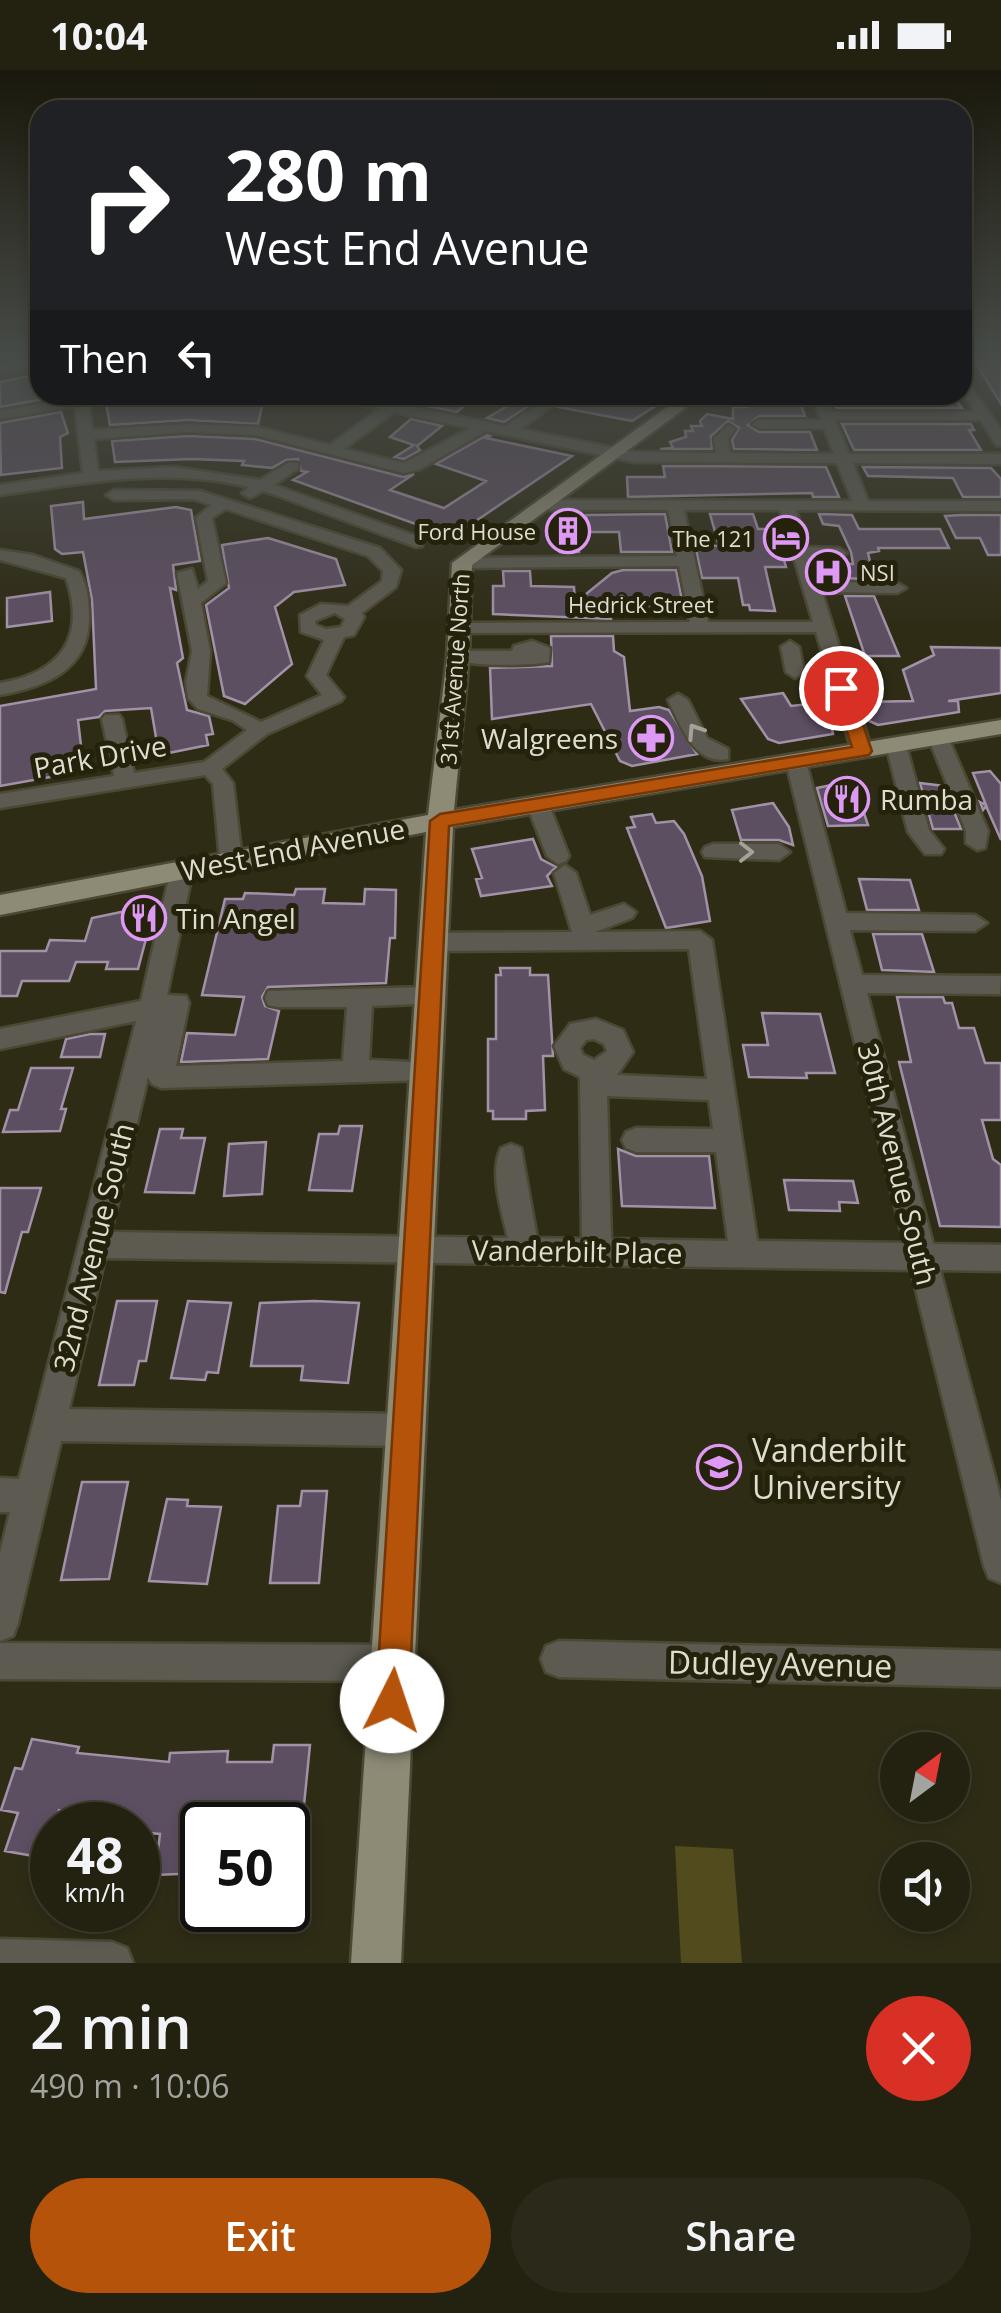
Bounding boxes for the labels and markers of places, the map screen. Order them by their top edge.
building icon: Ford House [545,508,591,554]
hotel icon: The 121 [763,515,809,561]
place label: Ford House [417,516,536,546]
place label: The 121 [673,523,754,553]
hospital icon: NSI [805,549,851,595]
place label: NSI [860,557,895,587]
pin [799,646,884,731]
pharmacy icon: Walgreens [628,715,674,761]
place label: Walgreens [481,719,618,757]
restaurant icon: Rumba [824,776,870,822]
place label: Rumba [880,780,973,818]
restaurant icon: Tin Angel [121,895,167,941]
place label: Tin Angel [176,899,296,937]
place label: Vanderbilt University [752,1428,906,1508]
school or university icon: Vanderbilt University [696,1444,742,1490]

